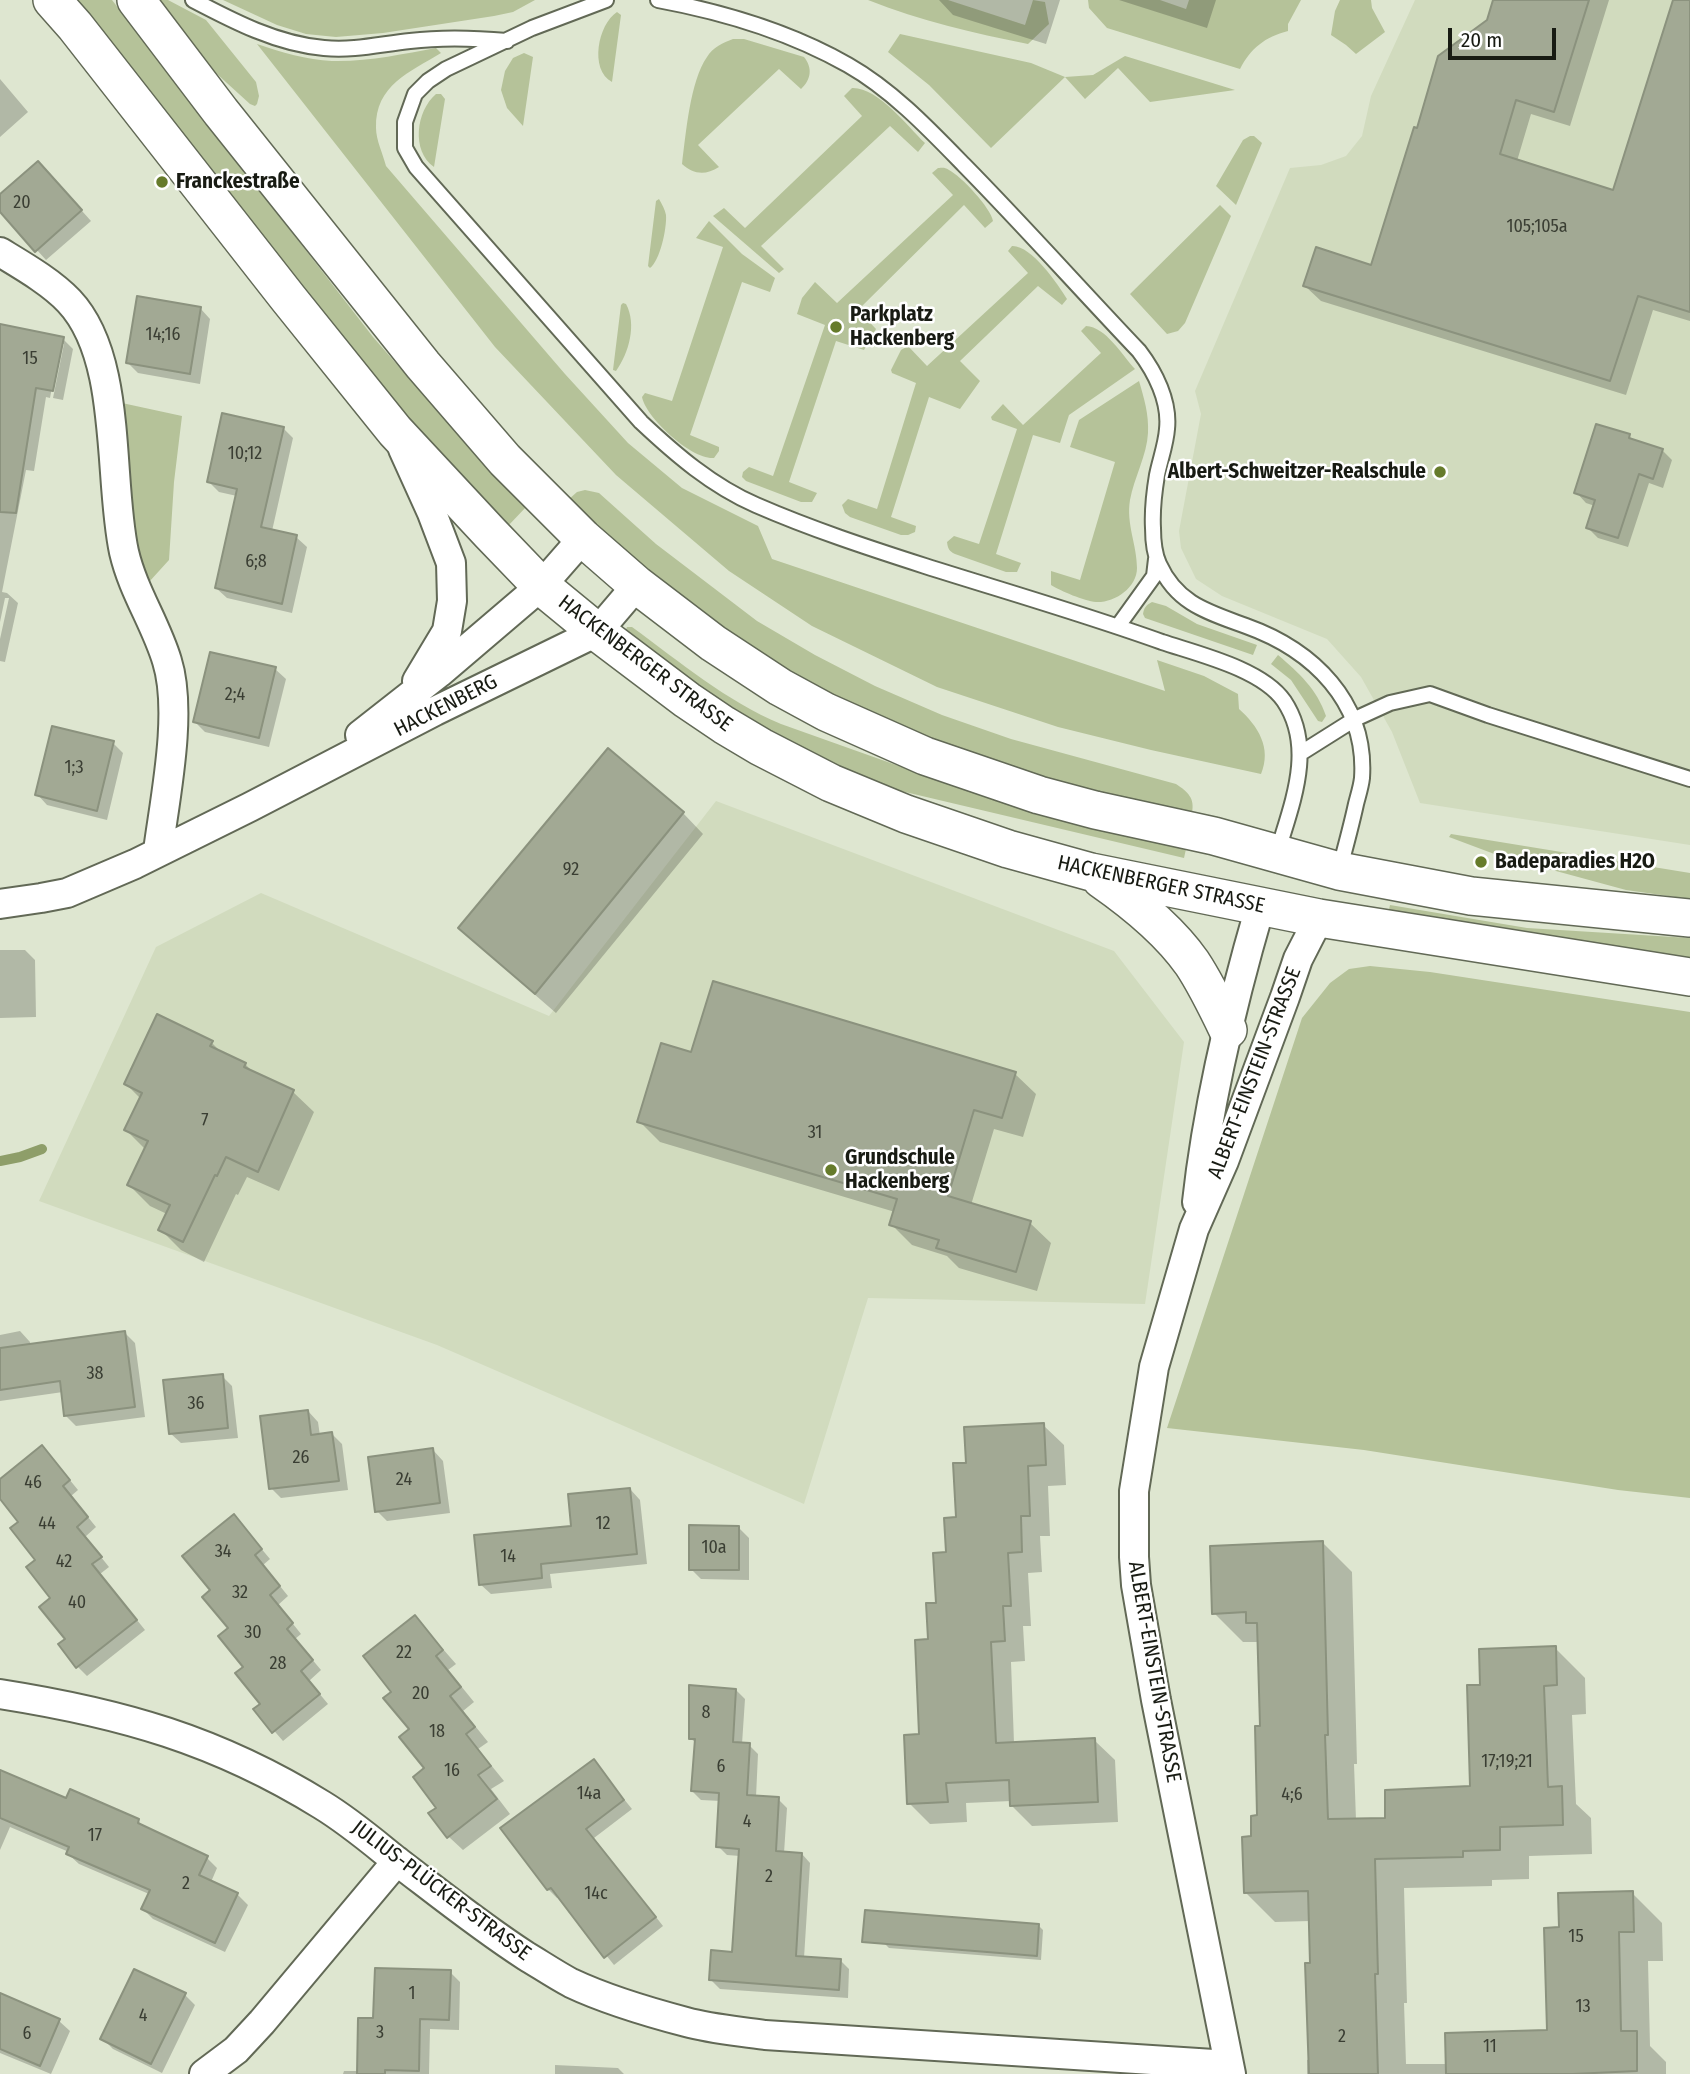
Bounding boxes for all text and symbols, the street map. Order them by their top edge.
scale bar [1452,14,1560,58]
text: 20 m [1461,27,1502,53]
place label: Franckestraße [176,169,300,195]
marker: Franckestraße [154,174,170,190]
house number: 20 [13,192,31,214]
house number: 105;105a [1506,216,1568,238]
place label: Parkplatz Hackenberg [850,302,954,352]
marker: Parkplatz Hackenberg [828,319,844,335]
house number: 14;16 [146,324,180,346]
house number: 15 [22,348,38,370]
house number: 10;12 [228,443,262,465]
place label: Albert-Schweitzer-Realschule [1168,459,1426,485]
marker: Albert-Schweitzer-Realschule [1432,464,1448,480]
house number: 6;8 [245,551,267,573]
street label: HACKENBERGER STRASSE [553,590,737,738]
street label: HACKENBERG [390,669,502,743]
house number: 2;4 [225,684,245,706]
house number: 1;3 [64,757,84,779]
place label: Badeparadies H2O [1495,849,1655,875]
street label: HACKENBERGER STRASSE [1055,851,1267,919]
marker: Badeparadies H2O [1473,854,1489,870]
house number: 92 [563,859,579,881]
street label: ALBERT-EINSTEIN-STRASSE [1203,964,1307,1182]
house number: 7 [201,1110,209,1132]
house number: 31 [808,1122,822,1144]
place label: Grundschule Hackenberg [845,1145,955,1195]
marker: Grundschule Hackenberg [823,1162,839,1178]
house number: 38 [86,1363,104,1385]
house number: 36 [187,1393,205,1415]
house number: 26 [293,1447,309,1469]
house number: 24 [396,1469,412,1491]
house number: 46 [24,1472,42,1494]
house number: 44 [38,1513,56,1535]
house number: 12 [596,1513,610,1535]
house number: 10a [701,1537,727,1559]
house number: 34 [215,1541,231,1563]
house number: 14 [500,1546,516,1568]
house number: 42 [56,1551,72,1573]
street label: ALBERT-EINSTEIN-STRASSE [1122,1559,1186,1785]
house number: 32 [232,1582,248,1604]
house number: 40 [68,1592,86,1614]
house number: 30 [244,1622,262,1644]
house number: 22 [396,1642,412,1664]
house number: 28 [270,1653,286,1675]
house number: 20 [412,1683,430,1705]
house number: 8 [702,1702,710,1724]
house number: 18 [429,1721,445,1743]
house number: 17;19;21 [1481,1751,1533,1773]
house number: 6 [717,1756,725,1778]
house number: 16 [444,1760,460,1782]
house number: 14a [577,1783,601,1805]
house number: 4;6 [1281,1784,1303,1806]
house number: 4 [743,1811,751,1833]
street label: JULIUS-PLÜCKER-STRASSE [347,1815,535,1967]
house number: 17 [88,1825,102,1847]
house number: 2 [765,1866,773,1888]
house number: 2 [182,1873,190,1895]
house number: 14c [584,1883,608,1905]
house number: 15 [1568,1926,1584,1948]
house number: 1 [408,1983,416,2005]
house number: 13 [1575,1996,1591,2018]
house number: 4 [139,2005,147,2027]
house number: 3 [376,2022,384,2044]
house number: 6 [23,2023,31,2045]
house number: 2 [1338,2026,1346,2048]
house number: 11 [1483,2036,1497,2058]

